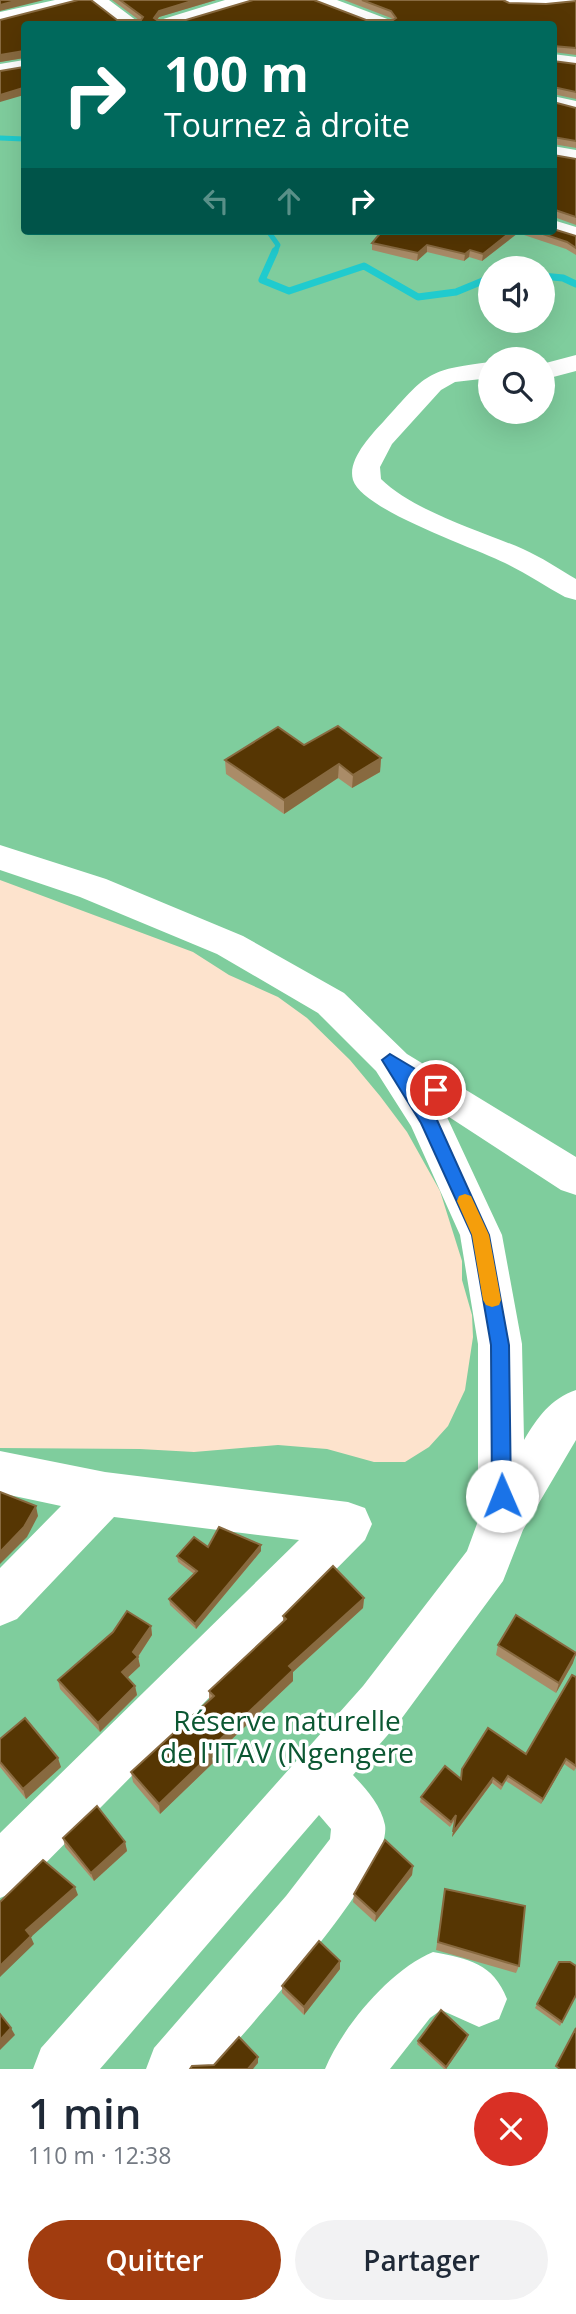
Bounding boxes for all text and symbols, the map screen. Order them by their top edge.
text: 100 m [164,40,309,106]
icon: right [49,49,140,140]
text: Tournez à droite [164,103,410,146]
icon: left [197,182,235,220]
icon: ahead [270,182,308,220]
icon: right [343,182,381,220]
map controls [478,256,555,424]
button: sound [478,256,555,333]
button: search [478,347,555,424]
pin [406,1060,466,1120]
icon: arrive [417,1071,455,1109]
position arrow [465,1459,539,1533]
park label: Réserve naturelle de l'ITAV (Ngengere [160,1701,414,1771]
text: 1 min [28,2084,141,2141]
button: close [474,2092,548,2166]
text: 110 m · 12:38 [28,2139,171,2171]
button: Quitter [28,2220,281,2300]
button: Partager [295,2220,548,2300]

